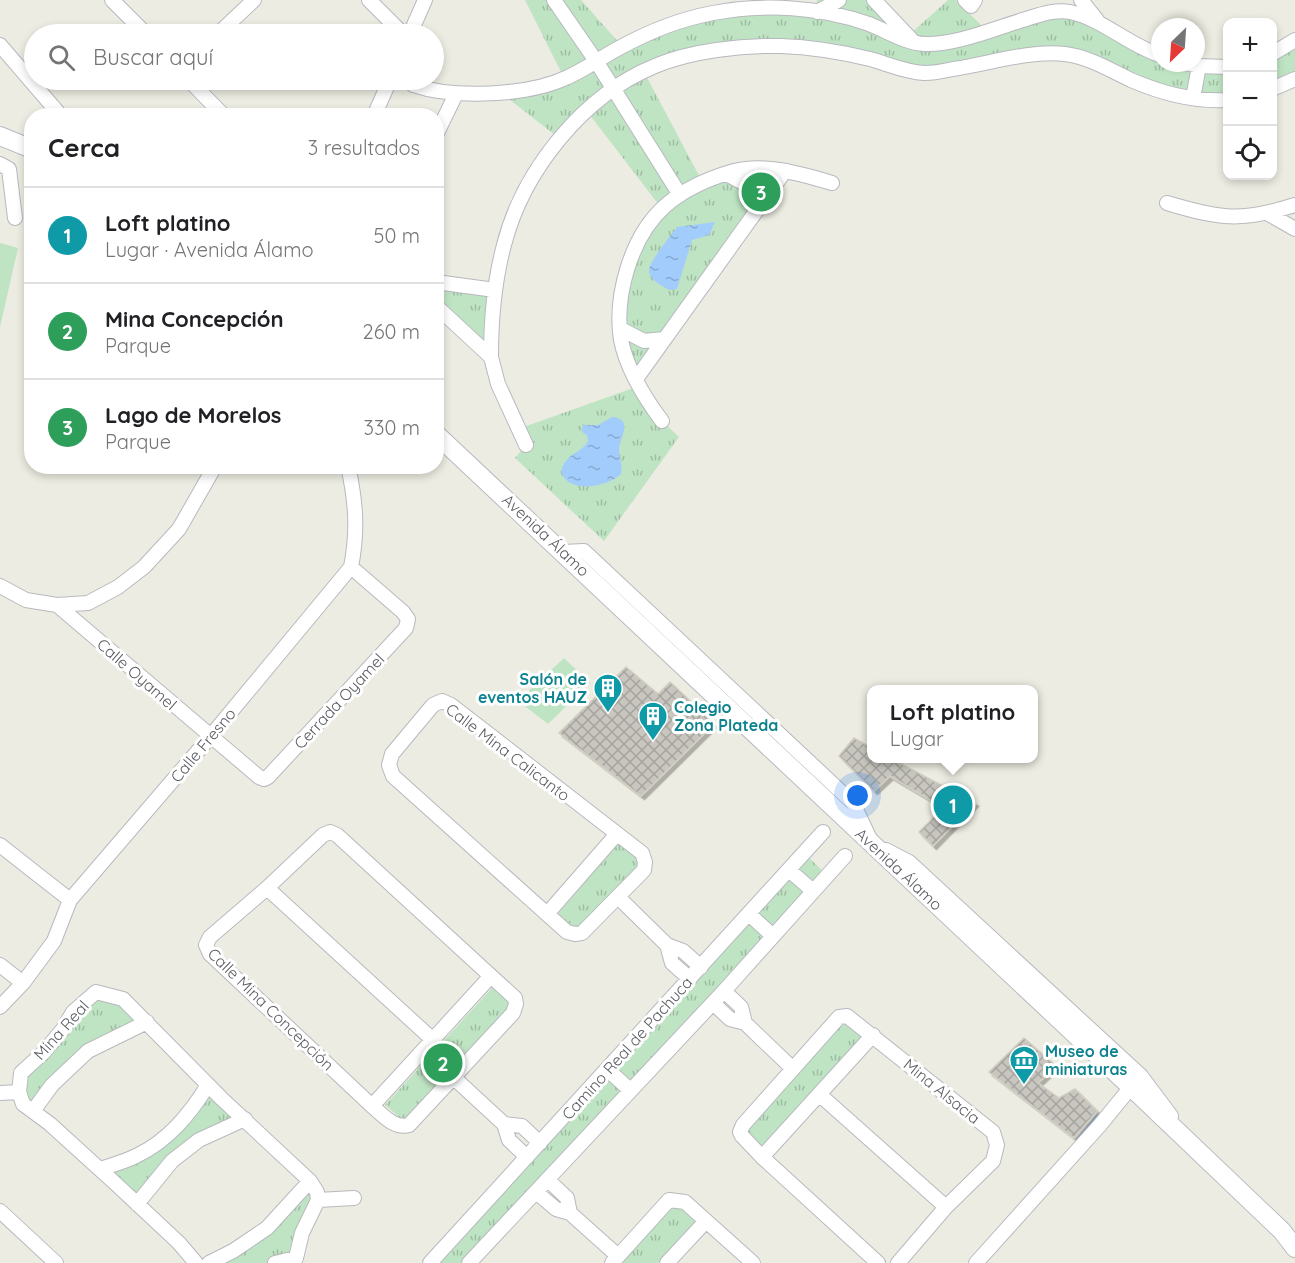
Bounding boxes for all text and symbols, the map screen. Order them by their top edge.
north arrow [1151,18,1205,72]
map controls [1223,18,1277,180]
button: + [1223,18,1277,72]
search box [24,24,444,90]
icon: search [45,41,78,74]
text: Buscar aquí [93,43,213,71]
button: − [1223,72,1277,126]
button: locate [1223,126,1277,180]
text: Cerca [48,131,120,164]
text: 3 resultados [308,135,420,160]
pin: 3 [742,170,780,214]
text: Loft platino [105,209,231,237]
text: 1 [64,223,71,248]
text: 50 m [374,223,420,248]
text: Lugar · Avenida Álamo [105,237,314,262]
text: Mina Concepción [105,305,284,333]
text: 2 [62,319,73,344]
text: 260 m [363,319,420,344]
text: Parque [105,333,171,358]
text: Lago de Morelos [105,401,281,429]
text: 3 [62,415,73,440]
text: 330 m [363,415,420,440]
text: Parque [105,429,171,454]
street label: Avenida Álamo [498,490,594,580]
street label: Calle Oyamel [93,634,181,714]
street label: Cerrada Oyamel [290,649,388,753]
place label: Salón de eventos HAUZ [478,669,587,707]
building icon: Salón de eventos HAUZ [592,672,624,714]
popup [867,685,1038,763]
place label: Colegio Zona Plateda [674,697,778,735]
text: Loft platino [890,698,1015,726]
street label: Calle Mina Calicanto [442,699,574,805]
building icon: Colegio Zona Plateda [637,700,669,742]
street label: Calle Fresno [166,704,240,786]
text: Lugar [890,726,944,751]
your location [843,781,872,810]
pin: 1 [934,782,972,828]
street label: Avenida Álamo [851,824,947,914]
street label: Calle Mina Concepción [204,944,338,1074]
street label: Camino Real de Pachuca [557,972,697,1124]
street label: Mina Real [29,996,93,1064]
pin: 2 [424,1040,462,1086]
place label: Museo de miniaturas [1045,1041,1128,1079]
museum icon: Museo de miniaturas [1008,1044,1040,1086]
street label: Mina Alsacia [900,1054,984,1128]

